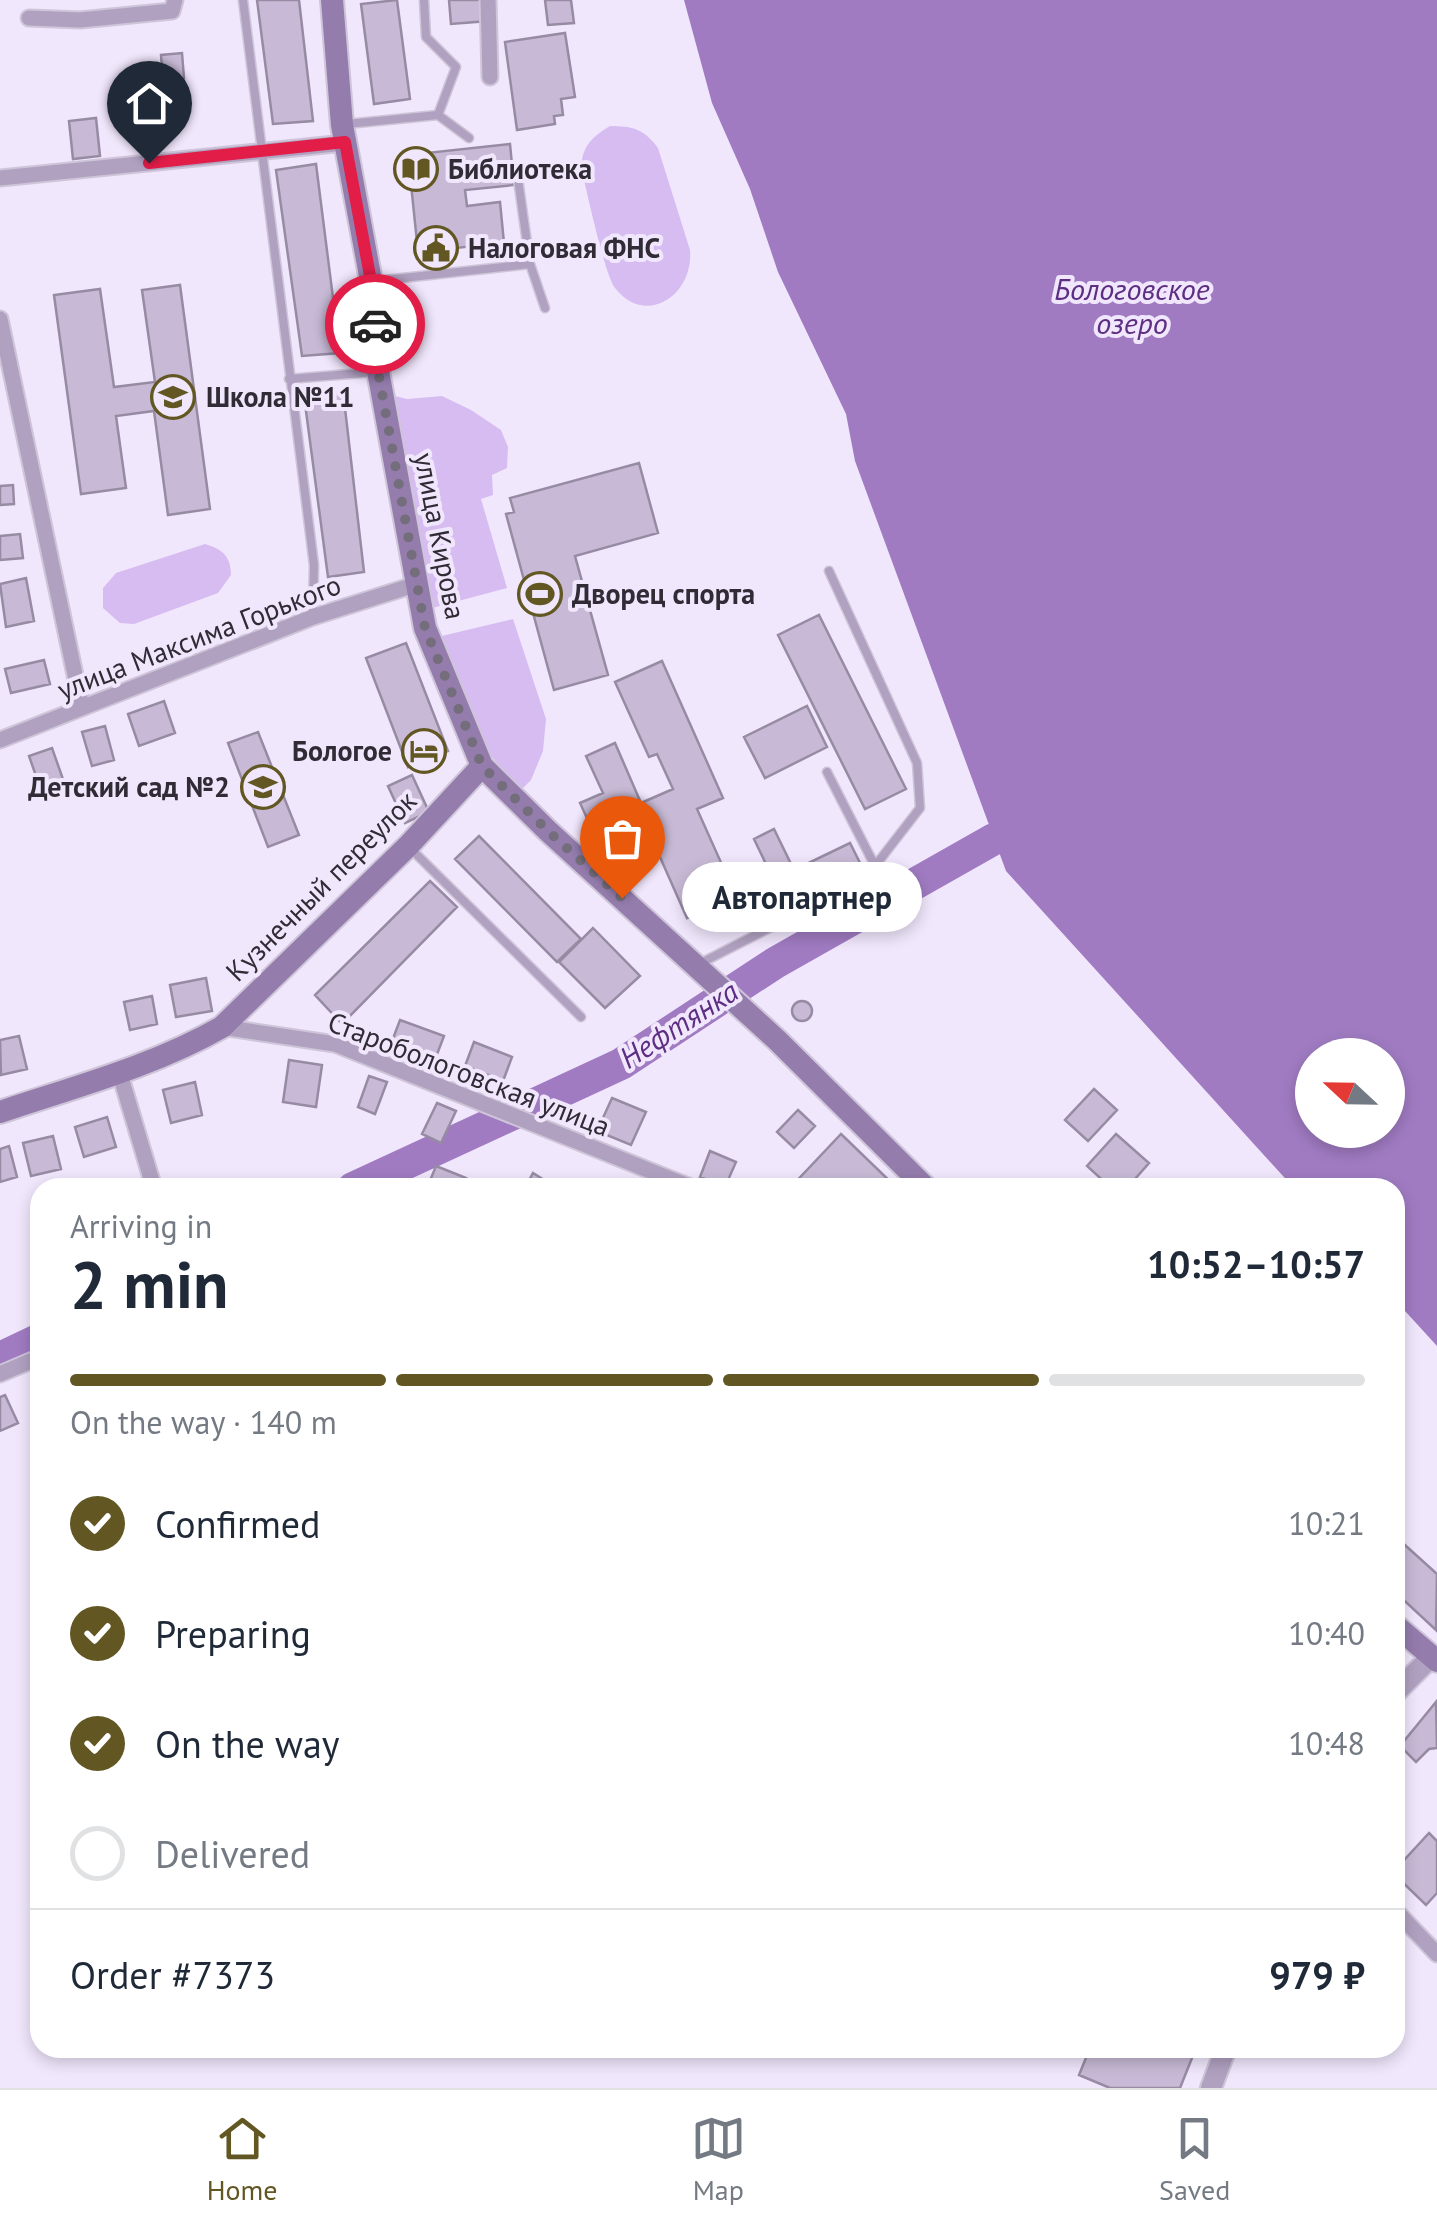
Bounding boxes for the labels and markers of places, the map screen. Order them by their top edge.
pin [107,61,192,164]
library icon: Библиотека [393,146,439,192]
place label: Библиотека [448,150,592,187]
public building icon: Налоговая ФНС [413,225,459,271]
place label: Налоговая ФНС [468,229,660,266]
school or university icon: Школа №11 [150,374,196,420]
place label: Школа №11 [206,378,354,415]
sports icon: Дворец спорта [517,571,563,617]
place label: Дворец спорта [572,575,755,612]
hotel icon: Бологое [401,728,447,774]
place label: Бологое [292,732,392,769]
school or university icon: Детский сад №2 [240,764,286,810]
place label: Детский сад №2 [28,768,230,805]
pin [580,796,665,899]
callout: Автопартнер [682,863,922,933]

